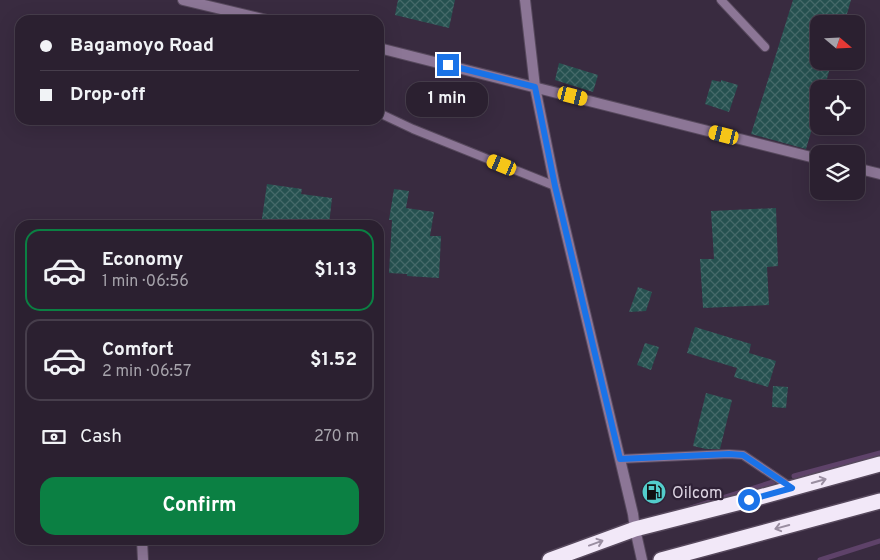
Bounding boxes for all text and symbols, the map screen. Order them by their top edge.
north arrow [810,15,865,70]
map controls [810,15,865,200]
text: Bagamoyo Road [70,34,214,58]
route end [437,54,459,76]
button: locate [810,80,865,135]
callout: 1 min [407,82,489,118]
text: Drop-off [70,83,145,107]
car [556,85,589,107]
text: 1 min [428,89,466,109]
car [707,124,740,146]
button: layers [810,145,865,200]
car [485,152,518,178]
icon: car [42,248,87,293]
text: Economy [102,248,183,272]
text: $1.13 [314,258,357,282]
text: 1 min · 06:56 [102,272,189,292]
icon: car [42,338,87,383]
text: Comfort [102,338,174,362]
text: $1.52 [310,348,357,372]
text: 2 min · 06:57 [102,362,191,382]
icon: cash [40,423,68,451]
text: Cash [80,425,122,449]
text: 270 m [314,427,359,447]
one-way arrow [811,475,827,485]
button: Confirm [40,477,359,535]
fuel station icon: Oilcom [641,479,667,505]
place label: Oilcom [672,484,722,504]
route start [738,489,760,511]
one-way arrow [775,523,791,532]
one-way arrow [587,538,603,547]

